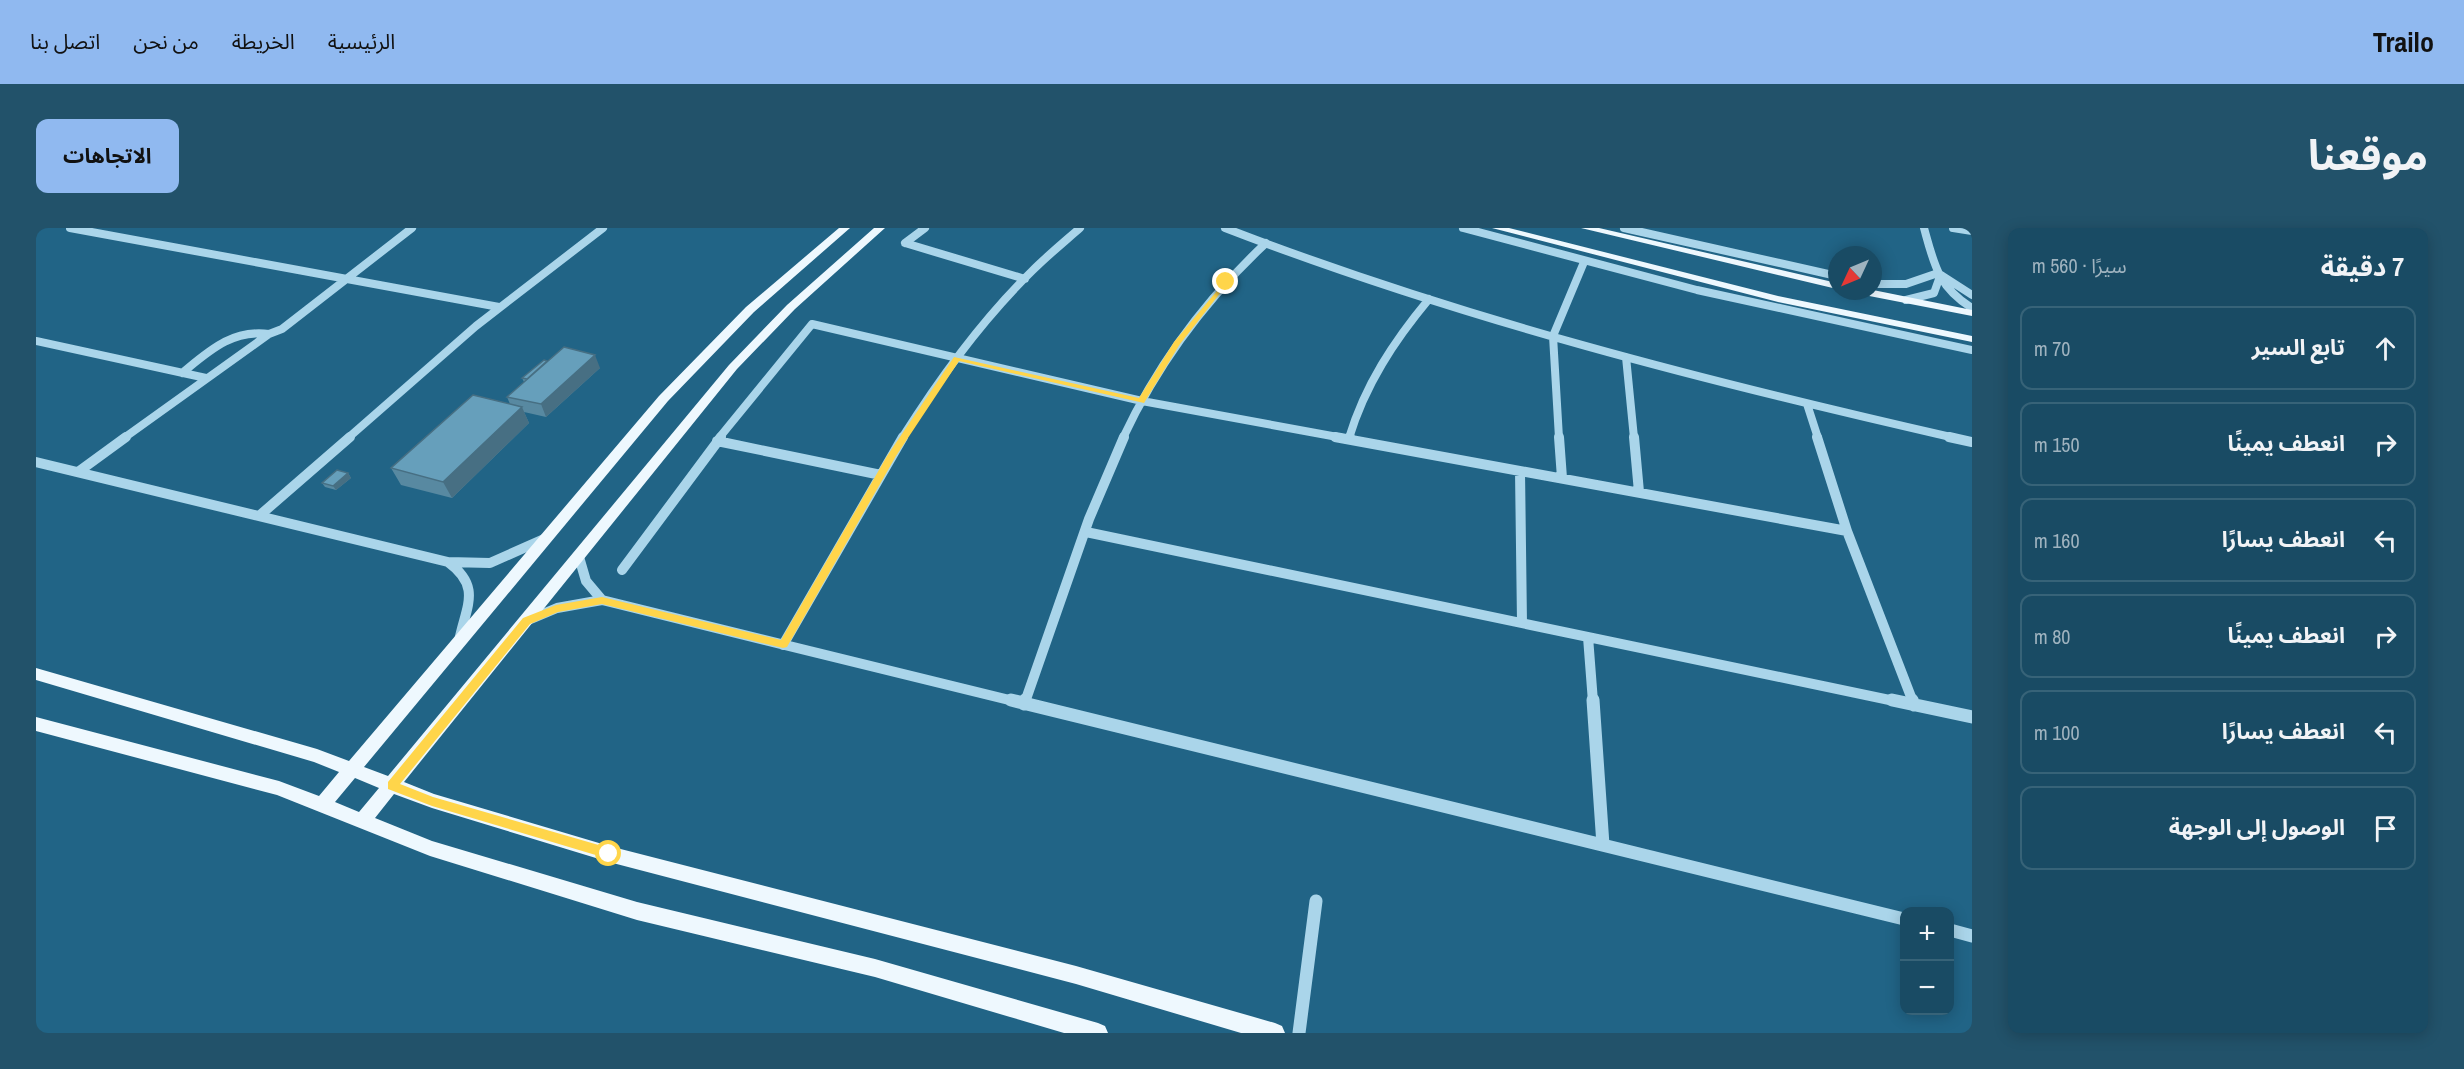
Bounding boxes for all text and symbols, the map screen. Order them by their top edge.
text: Trailo [2373,23,2434,61]
text: اتصل بنا [30,27,100,56]
text: من نحن [133,27,199,56]
text: الخريطة [232,27,295,56]
text: الرئيسية [328,27,395,56]
button: الاتجاهات [36,119,179,193]
text: موقعنا [2308,127,2428,183]
north arrow [1828,246,1882,300]
text: 7 دقيقة [2321,249,2404,284]
text: سيرًا · 560 m [2032,252,2127,279]
route end [1212,268,1238,294]
text: تابع السير [2252,332,2345,362]
icon: ahead [2369,332,2402,365]
text: 70 m [2034,335,2070,362]
text: انعطف يمينًا [2227,428,2345,458]
icon: right [2369,428,2402,461]
text: 150 m [2034,431,2080,458]
text: انعطف يسارًا [2222,524,2345,554]
icon: left [2369,524,2402,557]
text: 160 m [2034,527,2080,554]
text: انعطف يمينًا [2227,620,2345,650]
icon: right [2369,620,2402,653]
text: 80 m [2034,623,2070,650]
text: انعطف يسارًا [2222,716,2345,746]
icon: left [2369,716,2402,749]
text: 100 m [2034,719,2080,746]
text: الوصول إلى الوجهة [2169,812,2345,842]
icon: arrive [2369,812,2402,845]
route start [595,840,621,866]
map controls [1900,907,1954,1015]
button: + [1900,907,1954,961]
button: − [1900,961,1954,1015]

